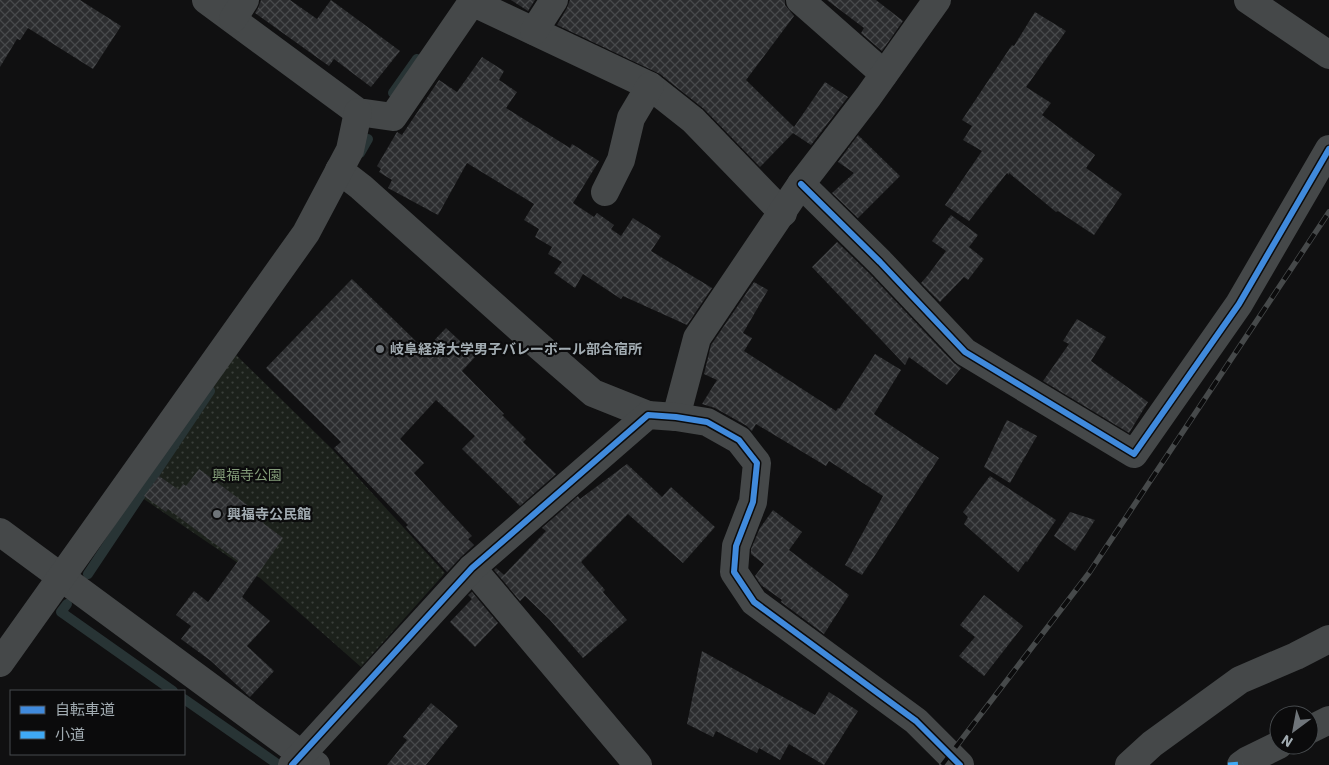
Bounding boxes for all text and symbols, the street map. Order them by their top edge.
place label: 岐阜経済大学男子バレーボール部合宿所 [390,340,642,358]
marker: 岐阜経済大学男子バレーボール部合宿所 [374,343,386,355]
park label: 興福寺公園 [212,466,282,484]
place label: 興福寺公民館 [227,505,311,523]
marker: 興福寺公民館 [211,508,223,520]
legend [10,690,185,755]
text: 自転車道 [55,700,115,719]
north arrow [1269,705,1319,755]
text: 小道 [55,725,85,744]
text: N [1278,731,1296,751]

